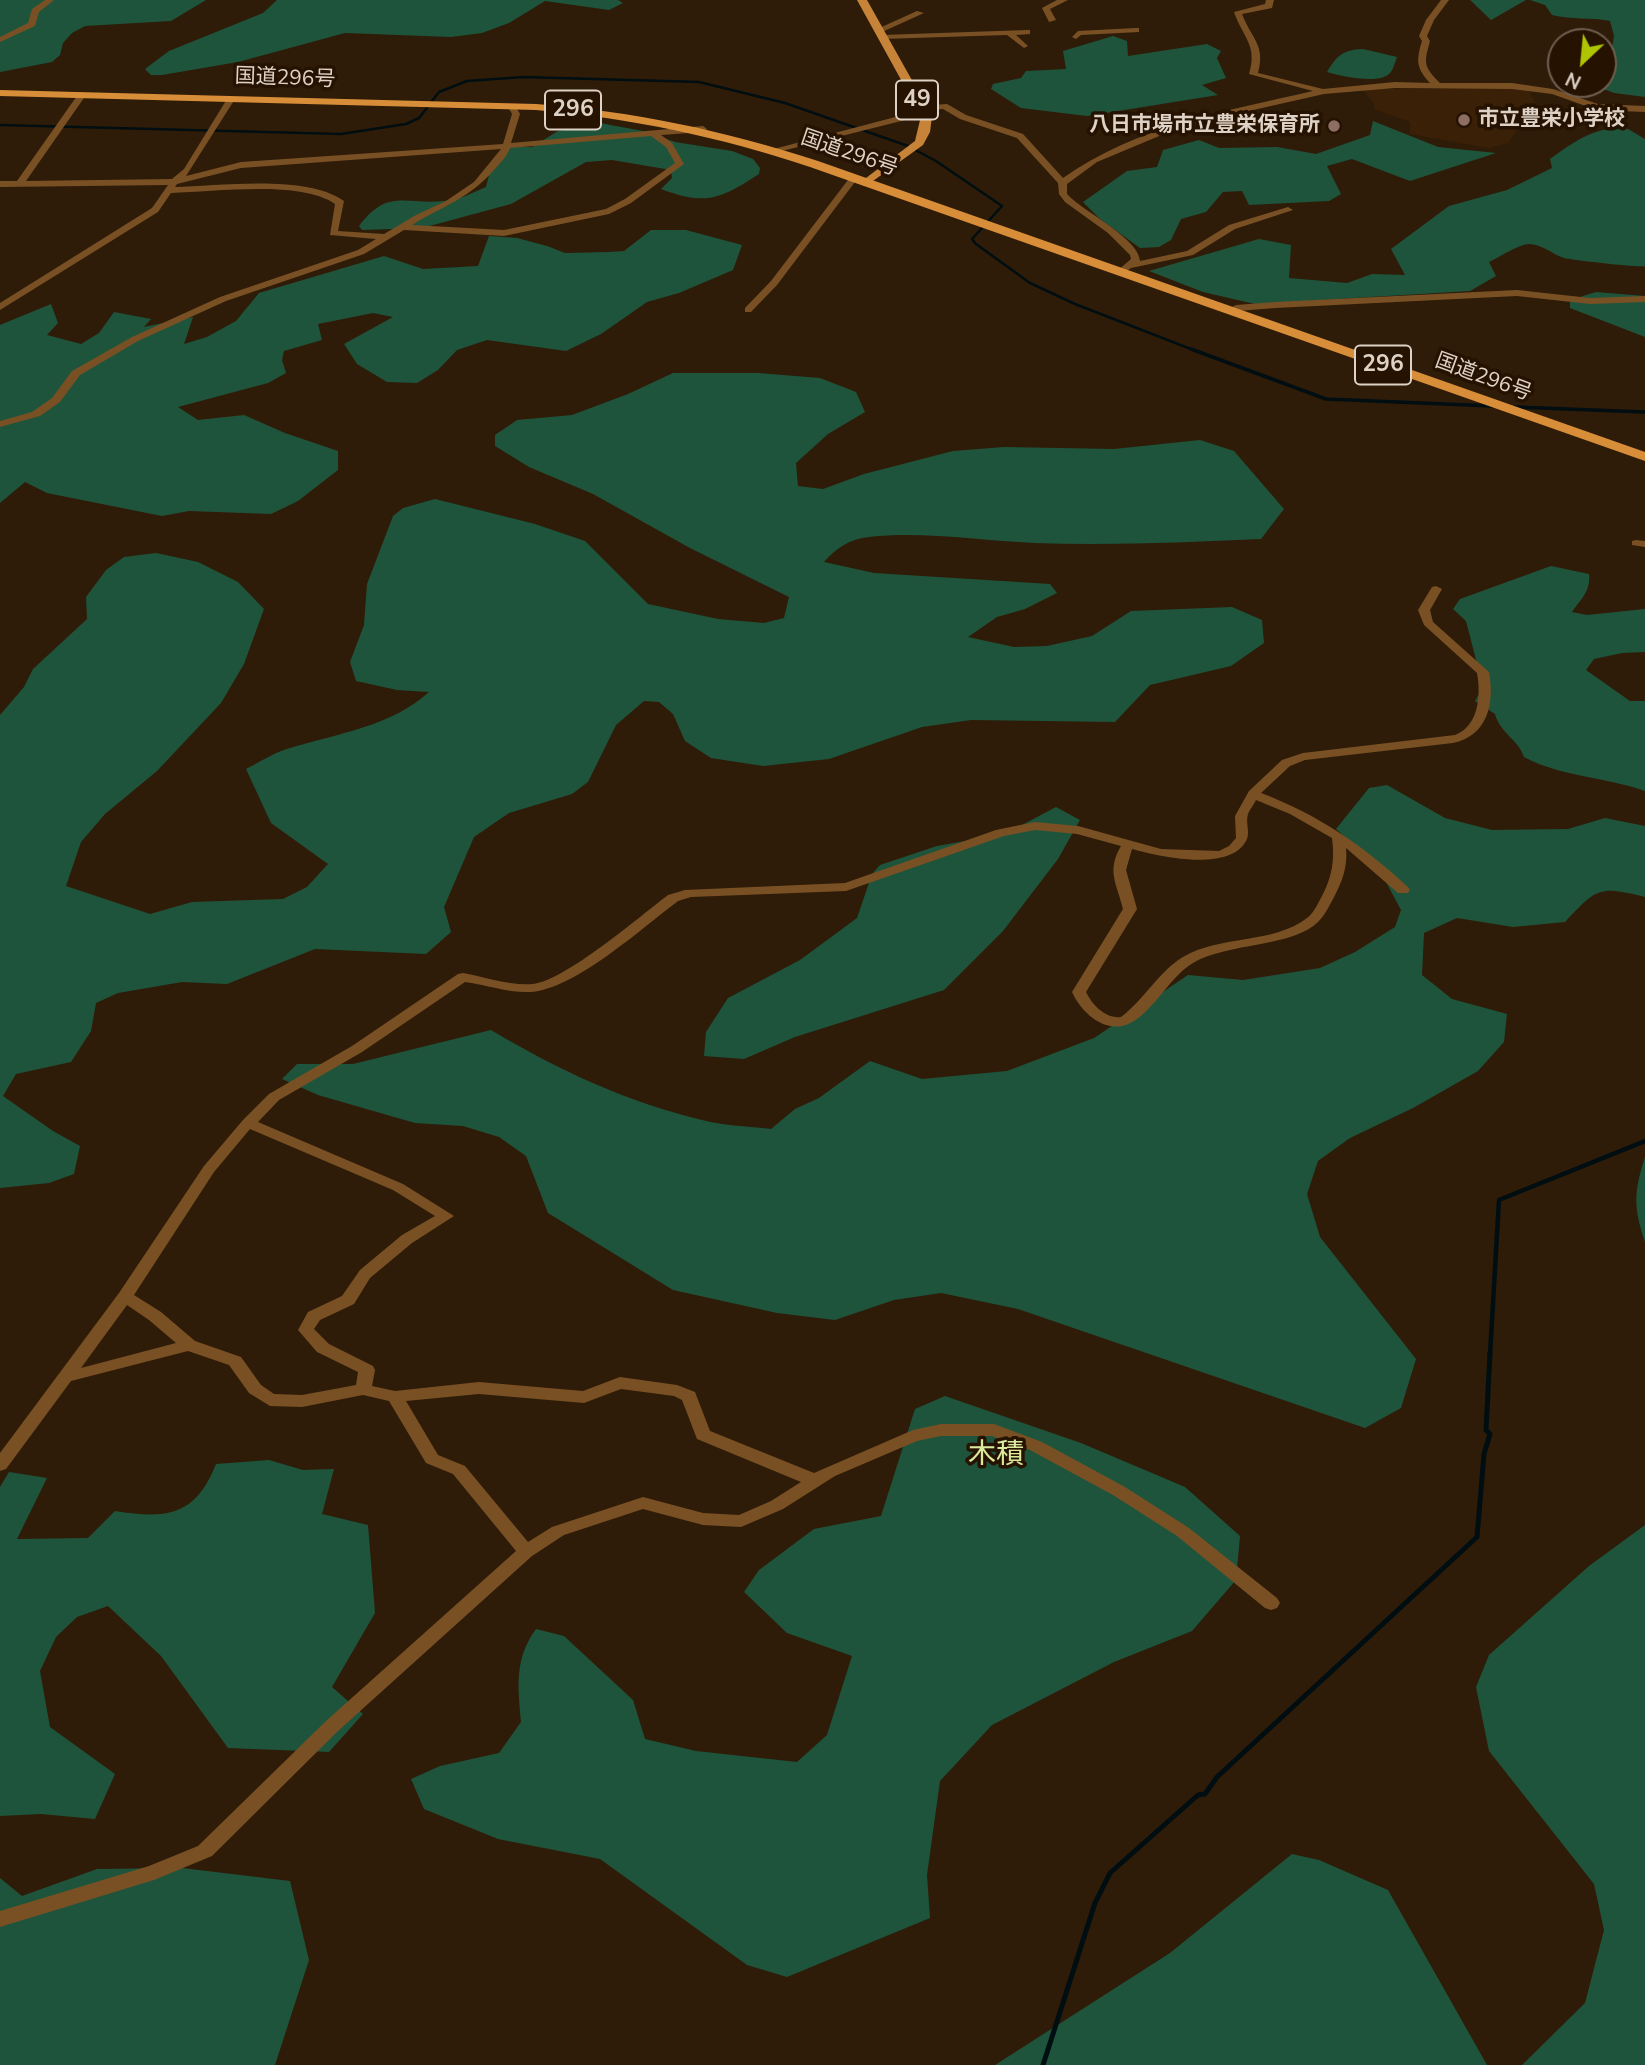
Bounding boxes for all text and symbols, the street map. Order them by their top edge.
north arrow [1547,28,1617,98]
street label: 国道296号 [234,65,336,93]
text: N [1562,65,1586,95]
road number: 49 [896,80,938,120]
road number: 296 [545,90,601,130]
place label: 市立豊栄小学校 [1478,107,1625,133]
marker: 市立豊栄小学校 [1456,112,1472,128]
place label: 八日市場市立豊栄保育所 [1089,113,1320,139]
marker: 八日市場市立豊栄保育所 [1326,118,1342,134]
street label: 国道296号 [797,126,901,182]
road number: 296 [1355,346,1411,384]
street label: 国道296号 [1431,349,1535,407]
district label: 木積 [968,1439,1024,1473]

